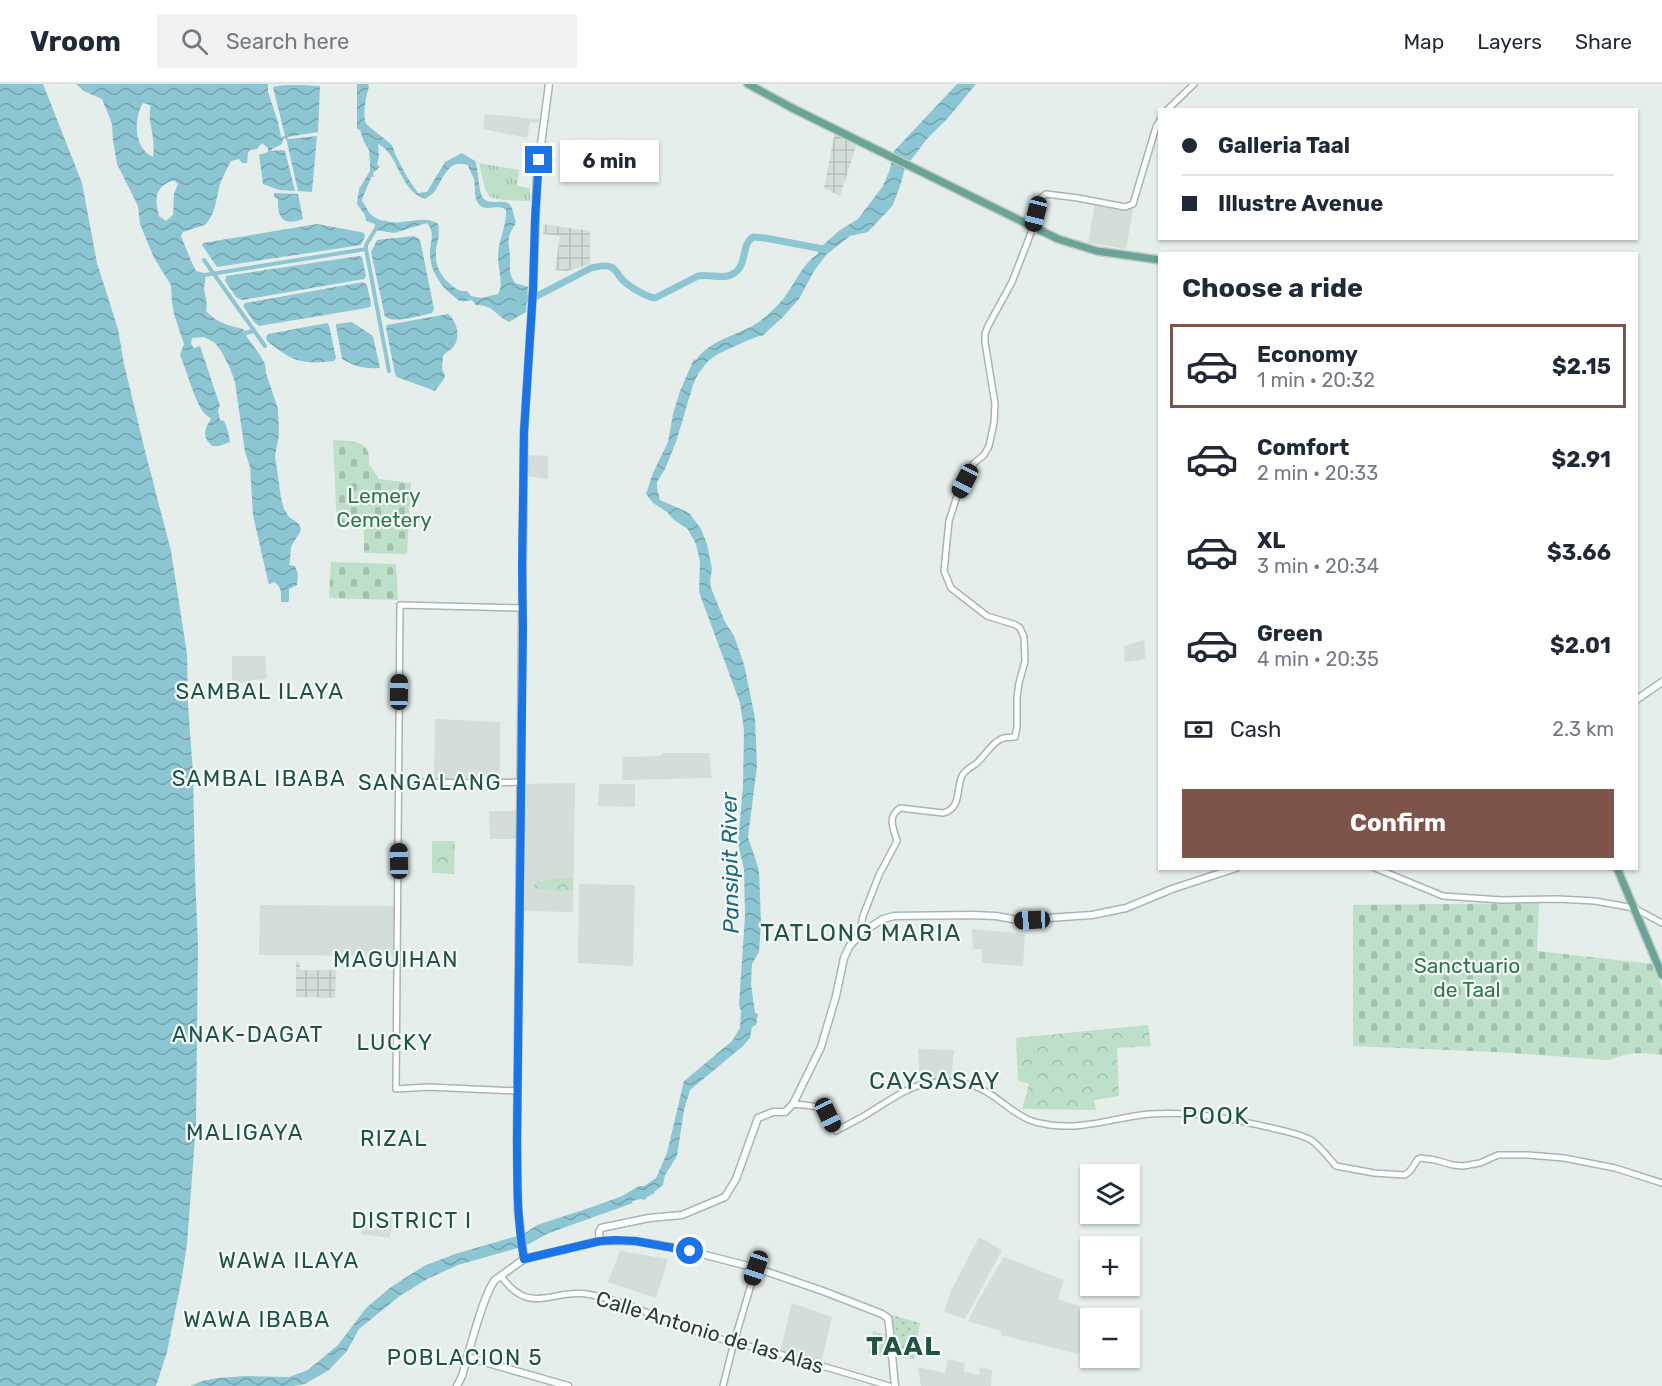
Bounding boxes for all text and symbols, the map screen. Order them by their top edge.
search box [157,14,577,68]
text: Vroom [30,25,121,58]
icon: search [178,25,211,58]
text: Search here [226,28,349,55]
text: Map [1403,29,1444,54]
text: Layers [1477,29,1542,54]
text: Share [1575,29,1632,54]
text: Galleria Taal [1218,132,1350,159]
callout: 6 min [560,139,659,181]
route end [525,146,552,173]
text: 6 min [582,149,637,173]
text: Illustre Avenue [1218,190,1383,217]
car [1023,194,1049,234]
text: Choose a ride [1182,272,1363,304]
icon: car [1185,339,1239,393]
text: Economy [1257,341,1358,368]
text: $2.15 [1552,353,1611,380]
text: 1 min · 20:32 [1257,368,1375,392]
icon: car [1185,432,1239,486]
text: Comfort [1257,434,1349,461]
text: $2.91 [1552,446,1611,473]
car [949,461,981,501]
text: 2 min · 20:33 [1257,461,1378,485]
park label: Lemery Cemetery [336,483,432,532]
icon: car [1185,525,1239,579]
text: XL [1257,527,1285,554]
text: $3.66 [1547,539,1611,566]
text: 3 min · 20:34 [1257,554,1379,578]
icon: car [1185,618,1239,672]
text: Green [1257,620,1323,647]
text: $2.01 [1550,632,1611,659]
text: 4 min · 20:35 [1257,647,1379,671]
car [390,674,408,710]
district label: SAMBAL ILAYA [175,678,345,705]
icon: cash [1182,713,1215,746]
text: Cash [1230,716,1281,743]
text: 2.3 km [1552,717,1614,741]
district label: SAMBAL IBABA [172,765,346,792]
district label: SANGALANG [358,769,502,796]
button: Confirm [1182,789,1614,858]
water label: Pansipit River [715,790,745,934]
car [390,843,408,879]
car [1014,910,1050,930]
district label: TATLONG MARIA [760,919,962,947]
district label: MAGUIHAN [333,946,459,973]
park label: Sanctuario de Taal [1414,953,1520,1002]
district label: ANAK-DAGAT [172,1021,324,1048]
district label: LUCKY [356,1029,434,1056]
district label: CAYSASAY [869,1067,1001,1095]
car [812,1095,844,1135]
district label: POOK [1182,1102,1250,1130]
district label: MALIGAYA [186,1119,304,1146]
district label: RIZAL [360,1125,428,1152]
map controls [1080,1164,1140,1368]
button: layers [1080,1164,1140,1224]
district label: DISTRICT I [351,1207,473,1234]
button: + [1080,1236,1140,1296]
route start [676,1237,703,1264]
district label: WAWA ILAYA [218,1247,360,1274]
car [742,1248,770,1288]
street label: Calle Antonio de las Alas [593,1285,827,1379]
district label: WAWA IBABA [183,1306,331,1333]
button: − [1080,1308,1140,1368]
district label: TAAL [866,1330,942,1362]
district label: POBLACION 5 [387,1344,543,1371]

